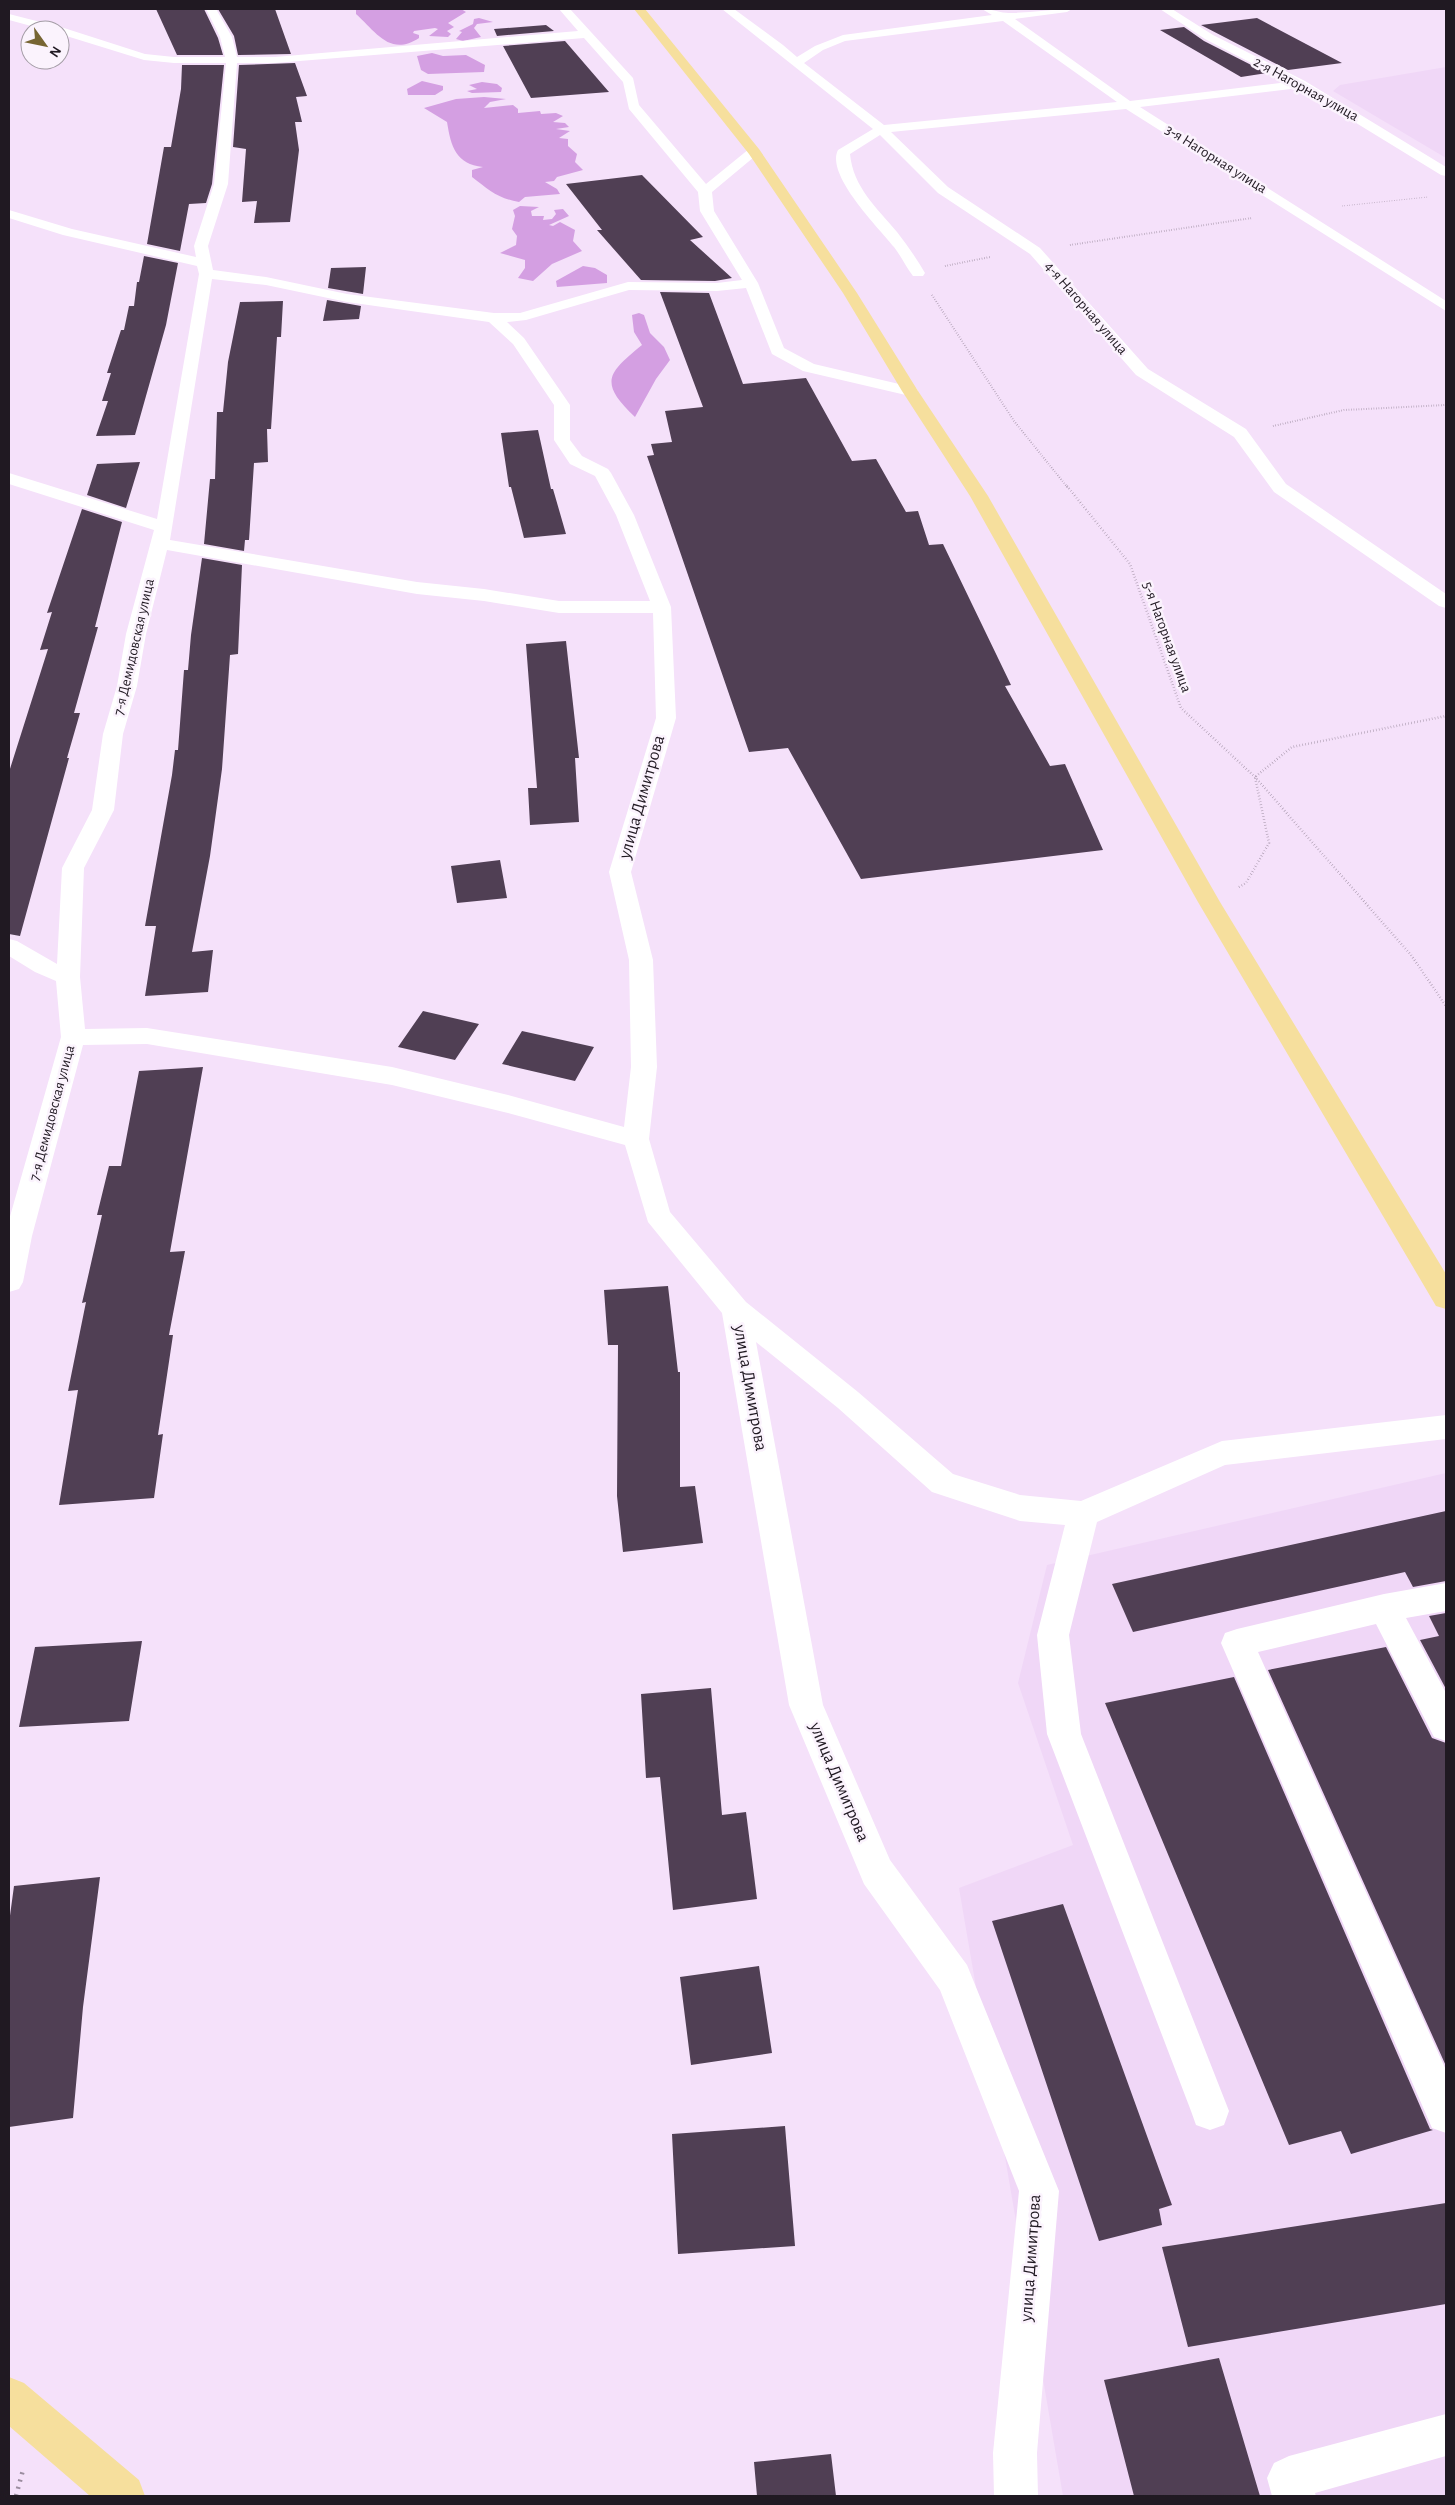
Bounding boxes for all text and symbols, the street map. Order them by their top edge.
north arrow [20,20,70,70]
text: N [47,44,64,59]
street label: 2-я Нагорная улица [1251,54,1361,124]
street label: 3-я Нагорная улица [1163,122,1270,196]
street label: 4-я Нагорная улица [1042,259,1130,357]
street label: 7-я Демидовская улица [111,577,157,717]
street label: 5-я Нагорная улица [1140,580,1194,695]
street label: улица Димитрова [615,733,668,862]
street label: 7-я Демидовская улица [27,1043,77,1182]
street label: улица Димитрова [730,1323,770,1452]
street label: улица Димитрова [805,1719,872,1844]
street label: улица Димитрова [1018,2194,1044,2323]

